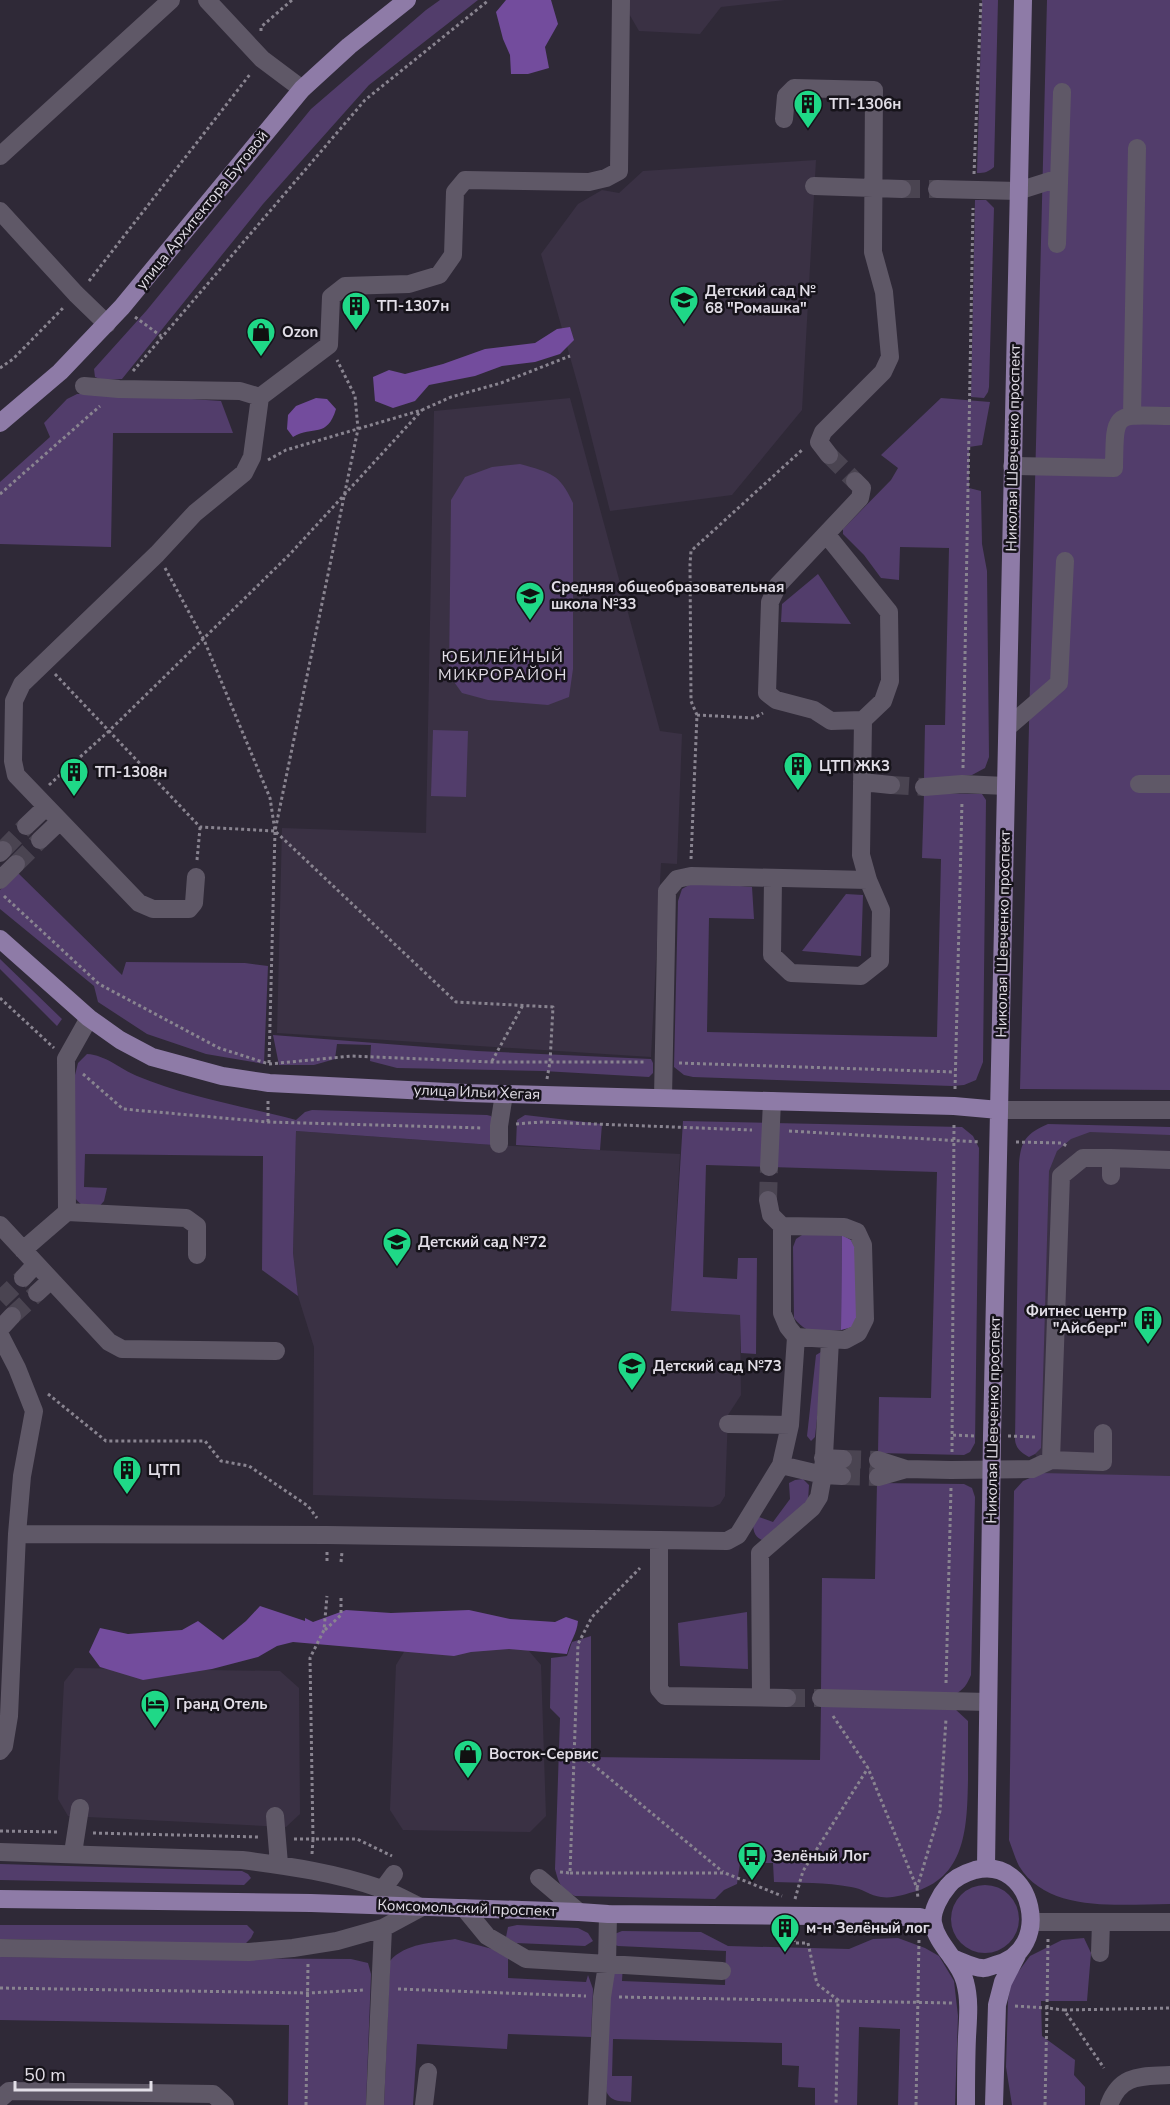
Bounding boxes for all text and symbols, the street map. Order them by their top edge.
building icon: ТП-1306н [792,88,824,130]
place label: ТП-1306н [829,94,901,114]
street label: улица Архитектора Бутовой [132,126,272,294]
place label: Детский сад № 68 "Ромашка" [705,281,816,318]
school or university icon: Детский сад № 68 "Ромашка" [668,284,700,326]
building icon: ТП-1307н [340,290,372,332]
place label: ТП-1307н [377,296,449,316]
shop icon: Ozon [245,316,277,358]
place label: Ozon [282,322,318,342]
street label: Николая Шевченко проспект [1001,344,1025,552]
place label: Средняя общеобразовательная школа №33 [551,577,784,614]
school or university icon: Средняя общеобразовательная школа №33 [514,580,546,622]
district label: ЮБИЛЕЙНЫЙ МИКРОРАЙОН [438,646,568,686]
building icon: ЦТП ЖК3 [782,750,814,792]
building icon: ТП-1308н [58,756,90,798]
place label: ЦТП ЖК3 [819,756,890,776]
place label: ТП-1308н [95,762,167,782]
street label: Николая Шевченко проспект [991,830,1015,1038]
street label: улица Ильи Хегая [413,1080,541,1104]
school or university icon: Детский сад №72 [381,1226,413,1268]
place label: Детский сад №72 [418,1232,547,1252]
place label: Фитнес центр "Айсберг" [1026,1301,1127,1338]
building icon: Фитнес центр "Айсберг" [1132,1304,1164,1346]
street label: Николая Шевченко проспект [981,1316,1005,1524]
school or university icon: Детский сад №73 [616,1350,648,1392]
place label: Детский сад №73 [653,1356,782,1376]
building icon: ЦТП [111,1454,143,1496]
place label: ЦТП [148,1460,181,1480]
hotel icon: Гранд Отель [139,1688,171,1730]
place label: Гранд Отель [176,1694,268,1714]
shop icon: Восток-Сервис [452,1738,484,1780]
place label: Восток-Сервис [489,1744,599,1764]
bus stop icon: Зелёный Лог [736,1840,768,1882]
place label: Зелёный Лог [773,1846,869,1866]
street label: Комсомольский проспект [377,1895,557,1921]
building icon: м-н Зелёный лог [769,1912,801,1954]
place label: м-н Зелёный лог [806,1918,930,1938]
scale bar [15,2054,152,2092]
text: 50 m [24,2063,66,2087]

